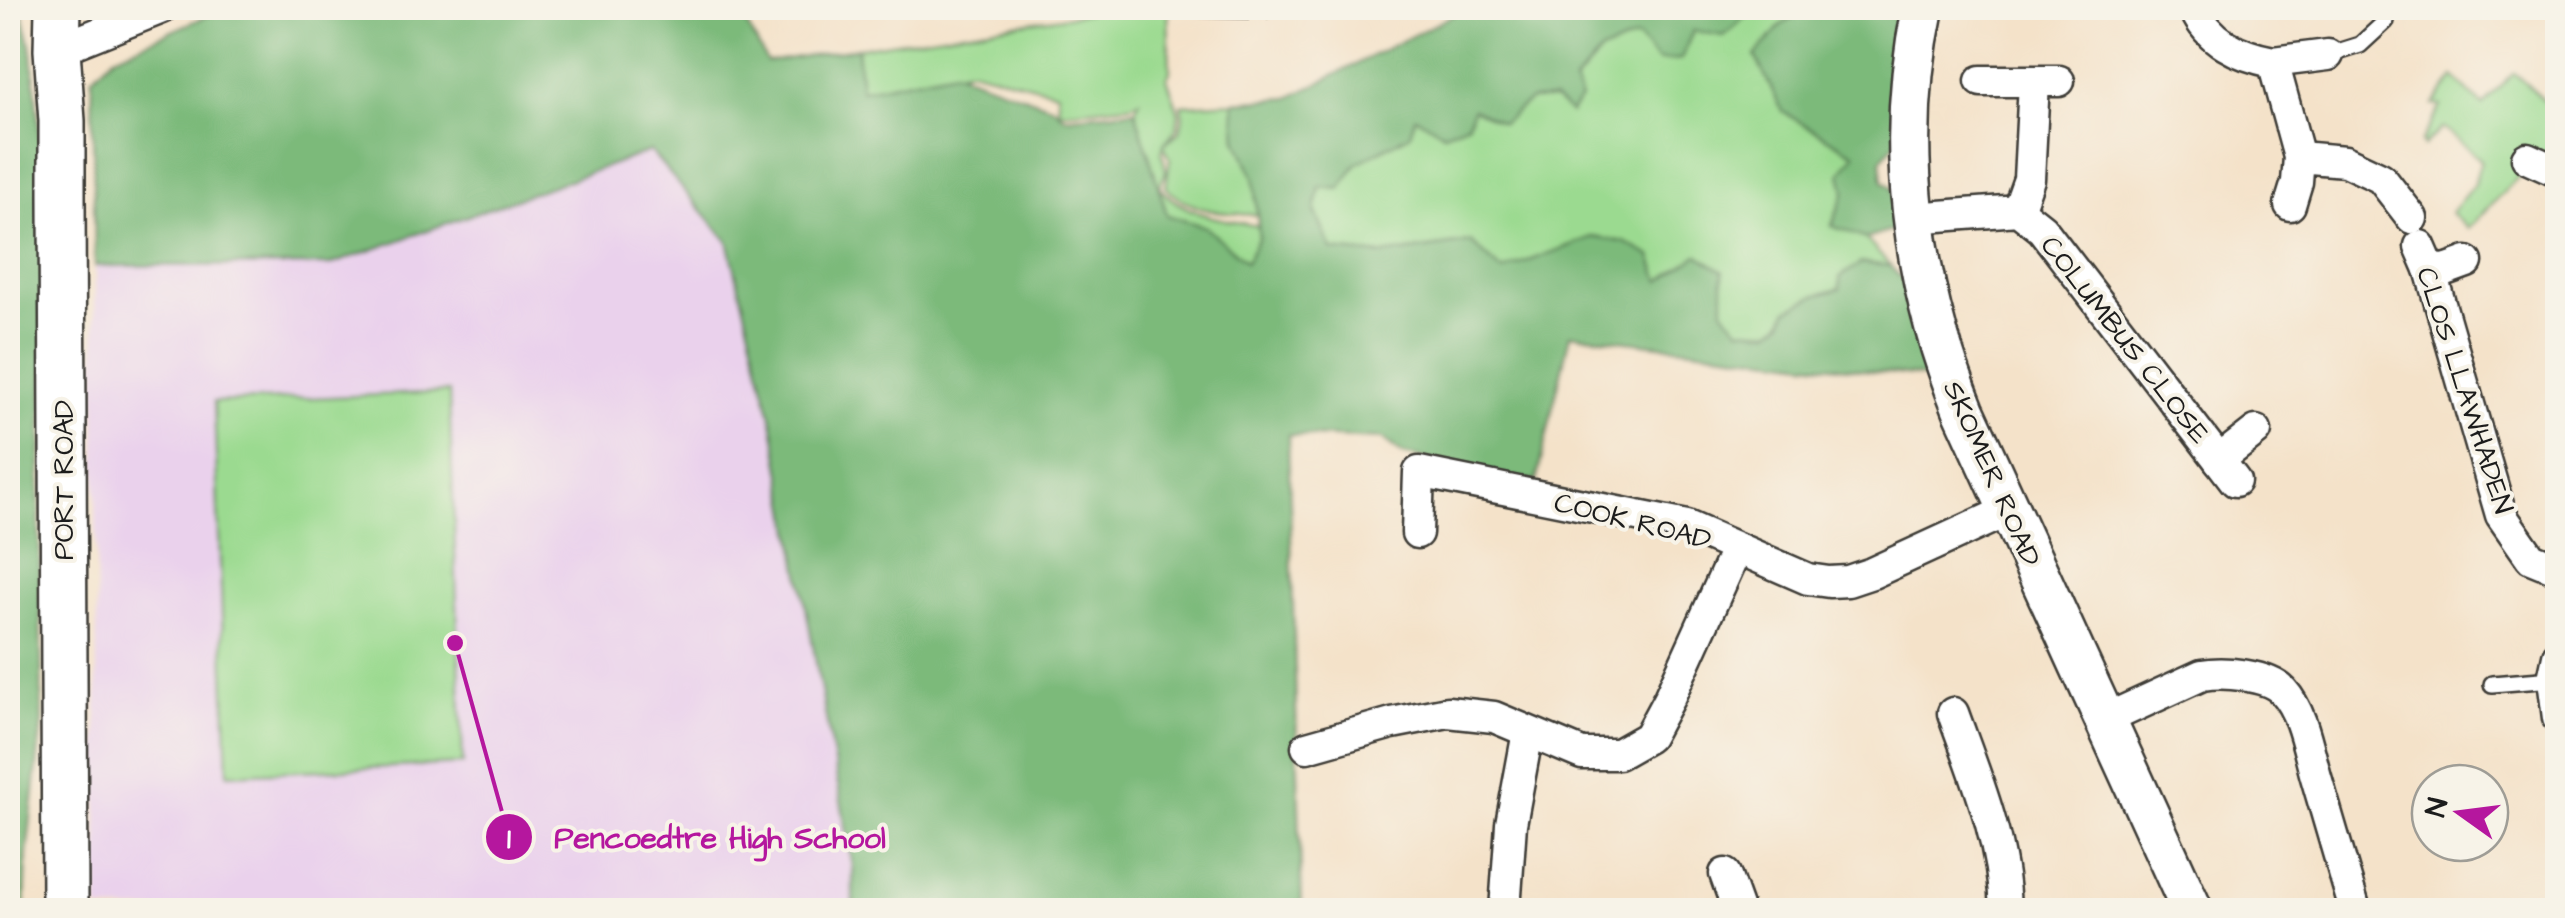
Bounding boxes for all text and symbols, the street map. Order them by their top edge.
street label: COLUMBUS CLOSE [2031,228,2219,452]
street label: CLOS LLAWHADEN [2406,262,2523,519]
street label: SKOMER ROAD [1933,375,2050,573]
street label: PORT ROAD [45,400,84,560]
street label: COOK ROAD [1550,483,1715,560]
north arrow [2410,763,2510,863]
text: N [2416,794,2458,821]
callout: Pencoedtre High School [484,807,906,867]
text: 1 [507,818,511,860]
text: Pencoedtre High School [554,818,886,862]

